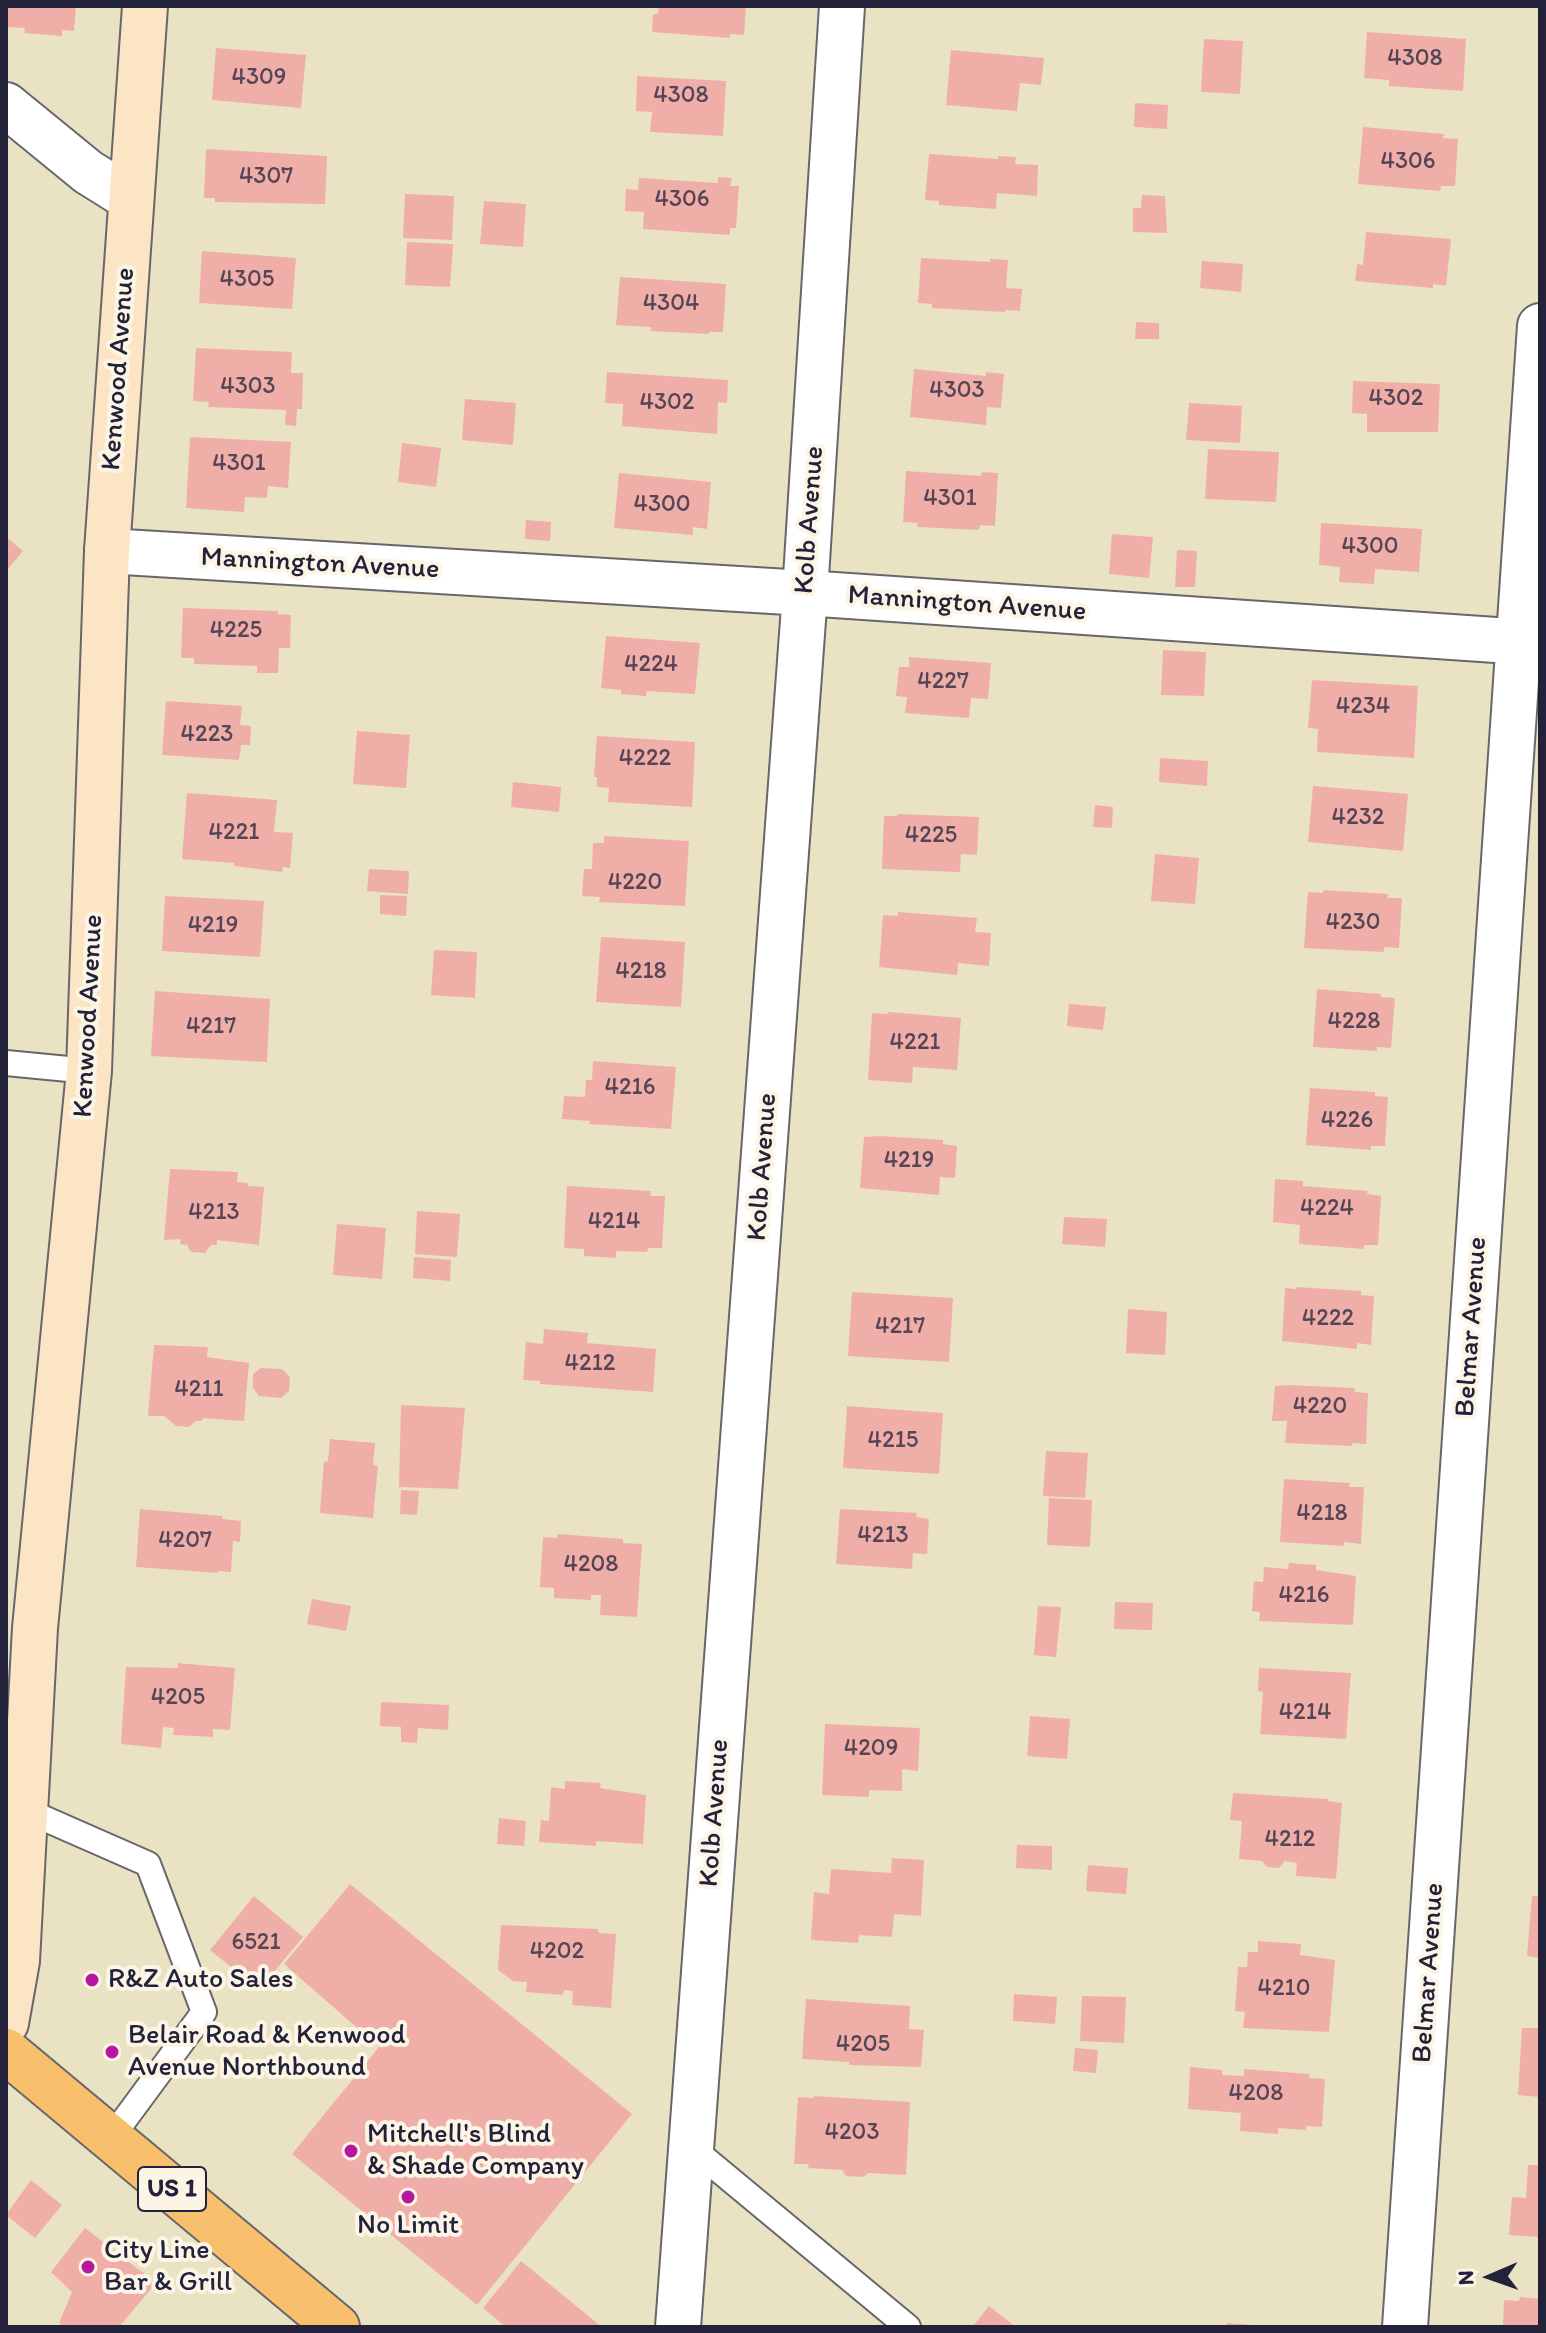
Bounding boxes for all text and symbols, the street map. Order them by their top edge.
house number: 4308 [1387,45,1443,73]
house number: 4309 [232,64,286,92]
house number: 4308 [653,82,709,110]
house number: 4306 [1381,148,1435,176]
house number: 4307 [239,163,293,191]
house number: 4306 [655,186,709,214]
street label: Kenwood Avenue [95,266,143,472]
house number: 4305 [220,266,274,294]
house number: 4304 [643,290,699,318]
house number: 4303 [220,373,276,401]
house number: 4303 [929,377,985,405]
house number: 4302 [1369,385,1423,413]
house number: 4302 [640,389,694,417]
street label: Kolb Avenue [788,445,832,595]
house number: 4301 [212,450,266,478]
house number: 4301 [923,485,977,513]
house number: 4300 [633,491,691,519]
house number: 4300 [1341,533,1399,561]
street label: Mannington Avenue [200,541,440,587]
street label: Mannington Avenue [847,579,1087,629]
house number: 4225 [210,617,262,645]
house number: 4224 [624,651,678,679]
house number: 4227 [917,668,969,696]
house number: 4234 [1336,693,1390,721]
house number: 4223 [181,721,233,749]
house number: 4222 [619,745,671,773]
house number: 4232 [1332,804,1384,832]
house number: 4221 [209,819,259,847]
house number: 4225 [905,822,957,850]
house number: 4220 [608,869,662,897]
house number: 4230 [1326,909,1380,937]
house number: 4219 [188,912,238,940]
street label: Kenwood Avenue [67,914,111,1118]
house number: 4218 [615,958,667,986]
house number: 4228 [1328,1008,1380,1036]
house number: 4217 [186,1013,236,1041]
house number: 4221 [890,1029,940,1057]
house number: 4216 [605,1074,655,1102]
street label: Kolb Avenue [741,1092,785,1242]
house number: 4226 [1321,1107,1373,1135]
house number: 4219 [884,1147,934,1175]
house number: 4224 [1300,1195,1354,1223]
house number: 4213 [188,1199,240,1227]
house number: 4214 [588,1208,640,1236]
street label: Belmar Avenue [1449,1236,1495,1418]
house number: 4222 [1302,1305,1354,1333]
house number: 4217 [875,1313,925,1341]
house number: 4212 [565,1350,615,1378]
house number: 4211 [174,1376,224,1404]
house number: 4220 [1293,1393,1347,1421]
house number: 4215 [868,1427,918,1455]
house number: 4218 [1296,1500,1348,1528]
house number: 4213 [857,1522,909,1550]
house number: 4207 [158,1527,212,1555]
house number: 4208 [564,1551,618,1579]
house number: 4216 [1279,1582,1329,1610]
house number: 4205 [151,1684,205,1712]
house number: 4214 [1279,1699,1331,1727]
house number: 4209 [844,1735,898,1763]
street label: Kolb Avenue [693,1738,737,1888]
house number: 4212 [1265,1826,1315,1854]
street label: Belmar Avenue [1406,1882,1452,2064]
house number: 6521 [231,1929,281,1957]
house number: 4202 [530,1938,584,1966]
place label: R&Z Auto Sales [108,1963,293,1997]
marker: R&Z Auto Sales [83,1971,101,1989]
house number: 4210 [1258,1975,1310,2003]
place label: Belair Road & Kenwood Avenue Northbound [128,2019,406,2085]
house number: 4205 [836,2031,890,2059]
marker: Belair Road & Kenwood Avenue Northbound [103,2043,121,2061]
house number: 4208 [1229,2080,1283,2108]
place label: Mitchell's Blind & Shade Company [367,2118,584,2184]
house number: 4203 [825,2119,879,2147]
marker: Mitchell's Blind & Shade Company [342,2142,360,2160]
road number: US 1 [138,2167,206,2211]
marker: No Limit [399,2188,417,2206]
place label: No Limit [357,2209,459,2243]
place label: City Line Bar & Grill [104,2234,232,2300]
north arrow [1450,2237,1530,2317]
marker: City Line Bar & Grill [79,2258,97,2276]
text: N [1452,2270,1479,2286]

